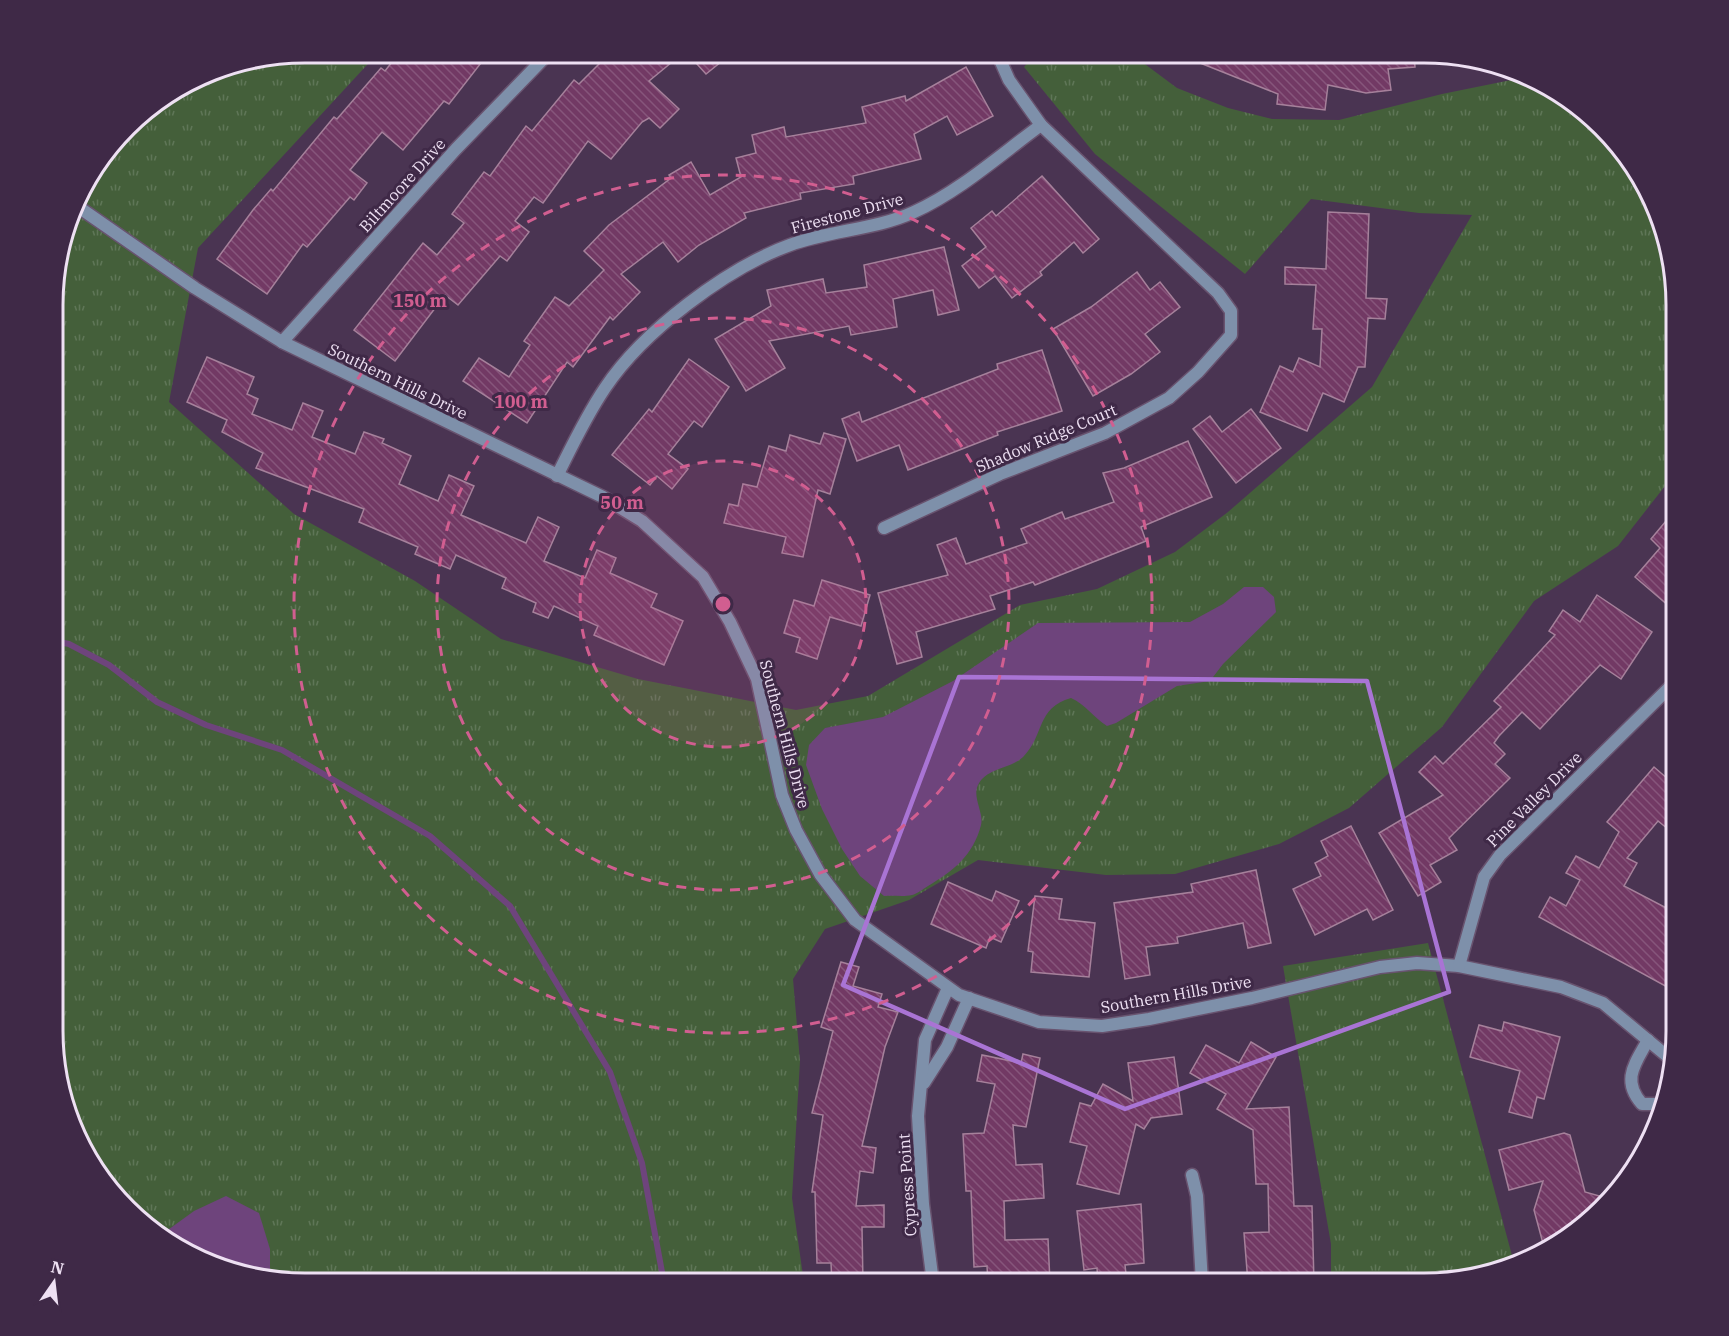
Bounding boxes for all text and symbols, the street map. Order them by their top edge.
street label: Biltmoore Drive [355,134,449,236]
street label: Firestone Drive [789,188,905,238]
text: 150 m [393,289,448,312]
street label: Southern Hills Drive [325,339,471,423]
text: 100 m [494,390,549,413]
street label: Shadow Ridge Court [972,399,1120,477]
text: 50 m [600,491,644,514]
centre of rings [713,594,733,614]
street label: Southern Hills Drive [756,658,814,810]
street label: Pine Valley Drive [1482,747,1586,851]
street label: Southern Hills Drive [1099,971,1253,1017]
street label: Cypress Point [893,1132,921,1237]
north arrow [24,1252,84,1312]
text: N [49,1256,66,1279]

